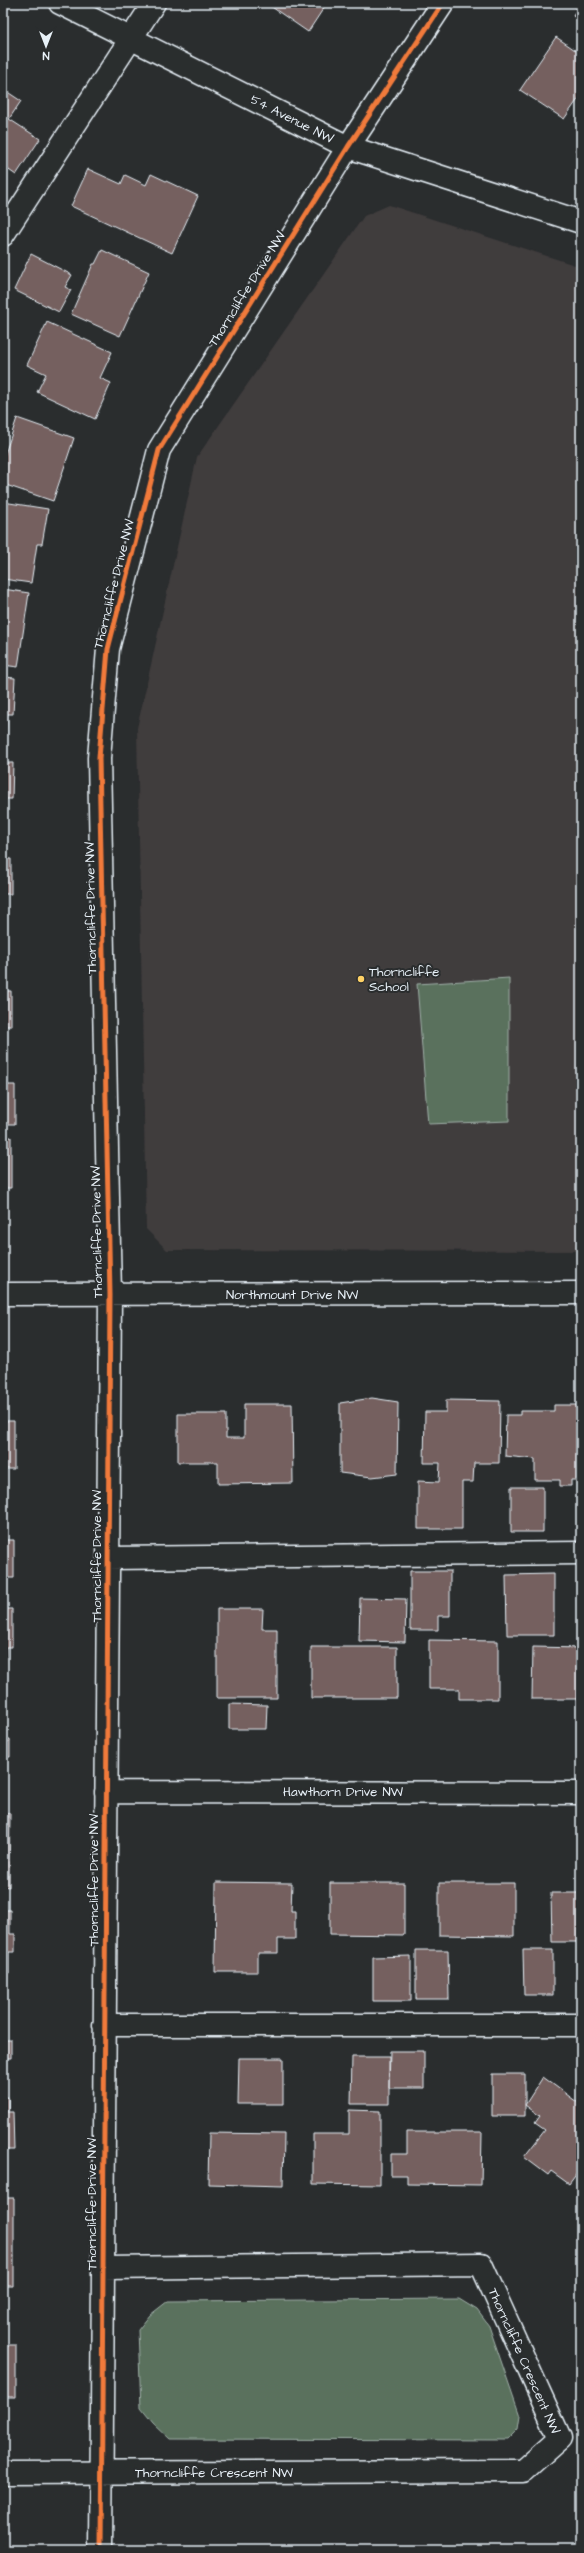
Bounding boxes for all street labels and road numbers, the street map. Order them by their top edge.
street label: 54 Avenue NW [247,90,337,148]
street label: Thorncliffe Drive NW [204,227,290,350]
street label: Thorncliffe Drive NW [89,517,139,650]
street label: Thorncliffe Drive NW [81,841,101,974]
street label: Thorncliffe Drive NW [87,1165,107,1298]
street label: Northmount Drive NW [226,1286,359,1304]
street label: Thorncliffe Drive NW [88,1489,106,1622]
street label: Hawthorn Drive NW [283,1783,404,1801]
street label: Thorncliffe Drive NW [85,1813,103,1946]
street label: Thorncliffe Drive NW [83,2137,101,2270]
street label: Thorncliffe Crescent NW [484,2285,565,2438]
street label: Thorncliffe Crescent NW [135,2464,294,2482]

